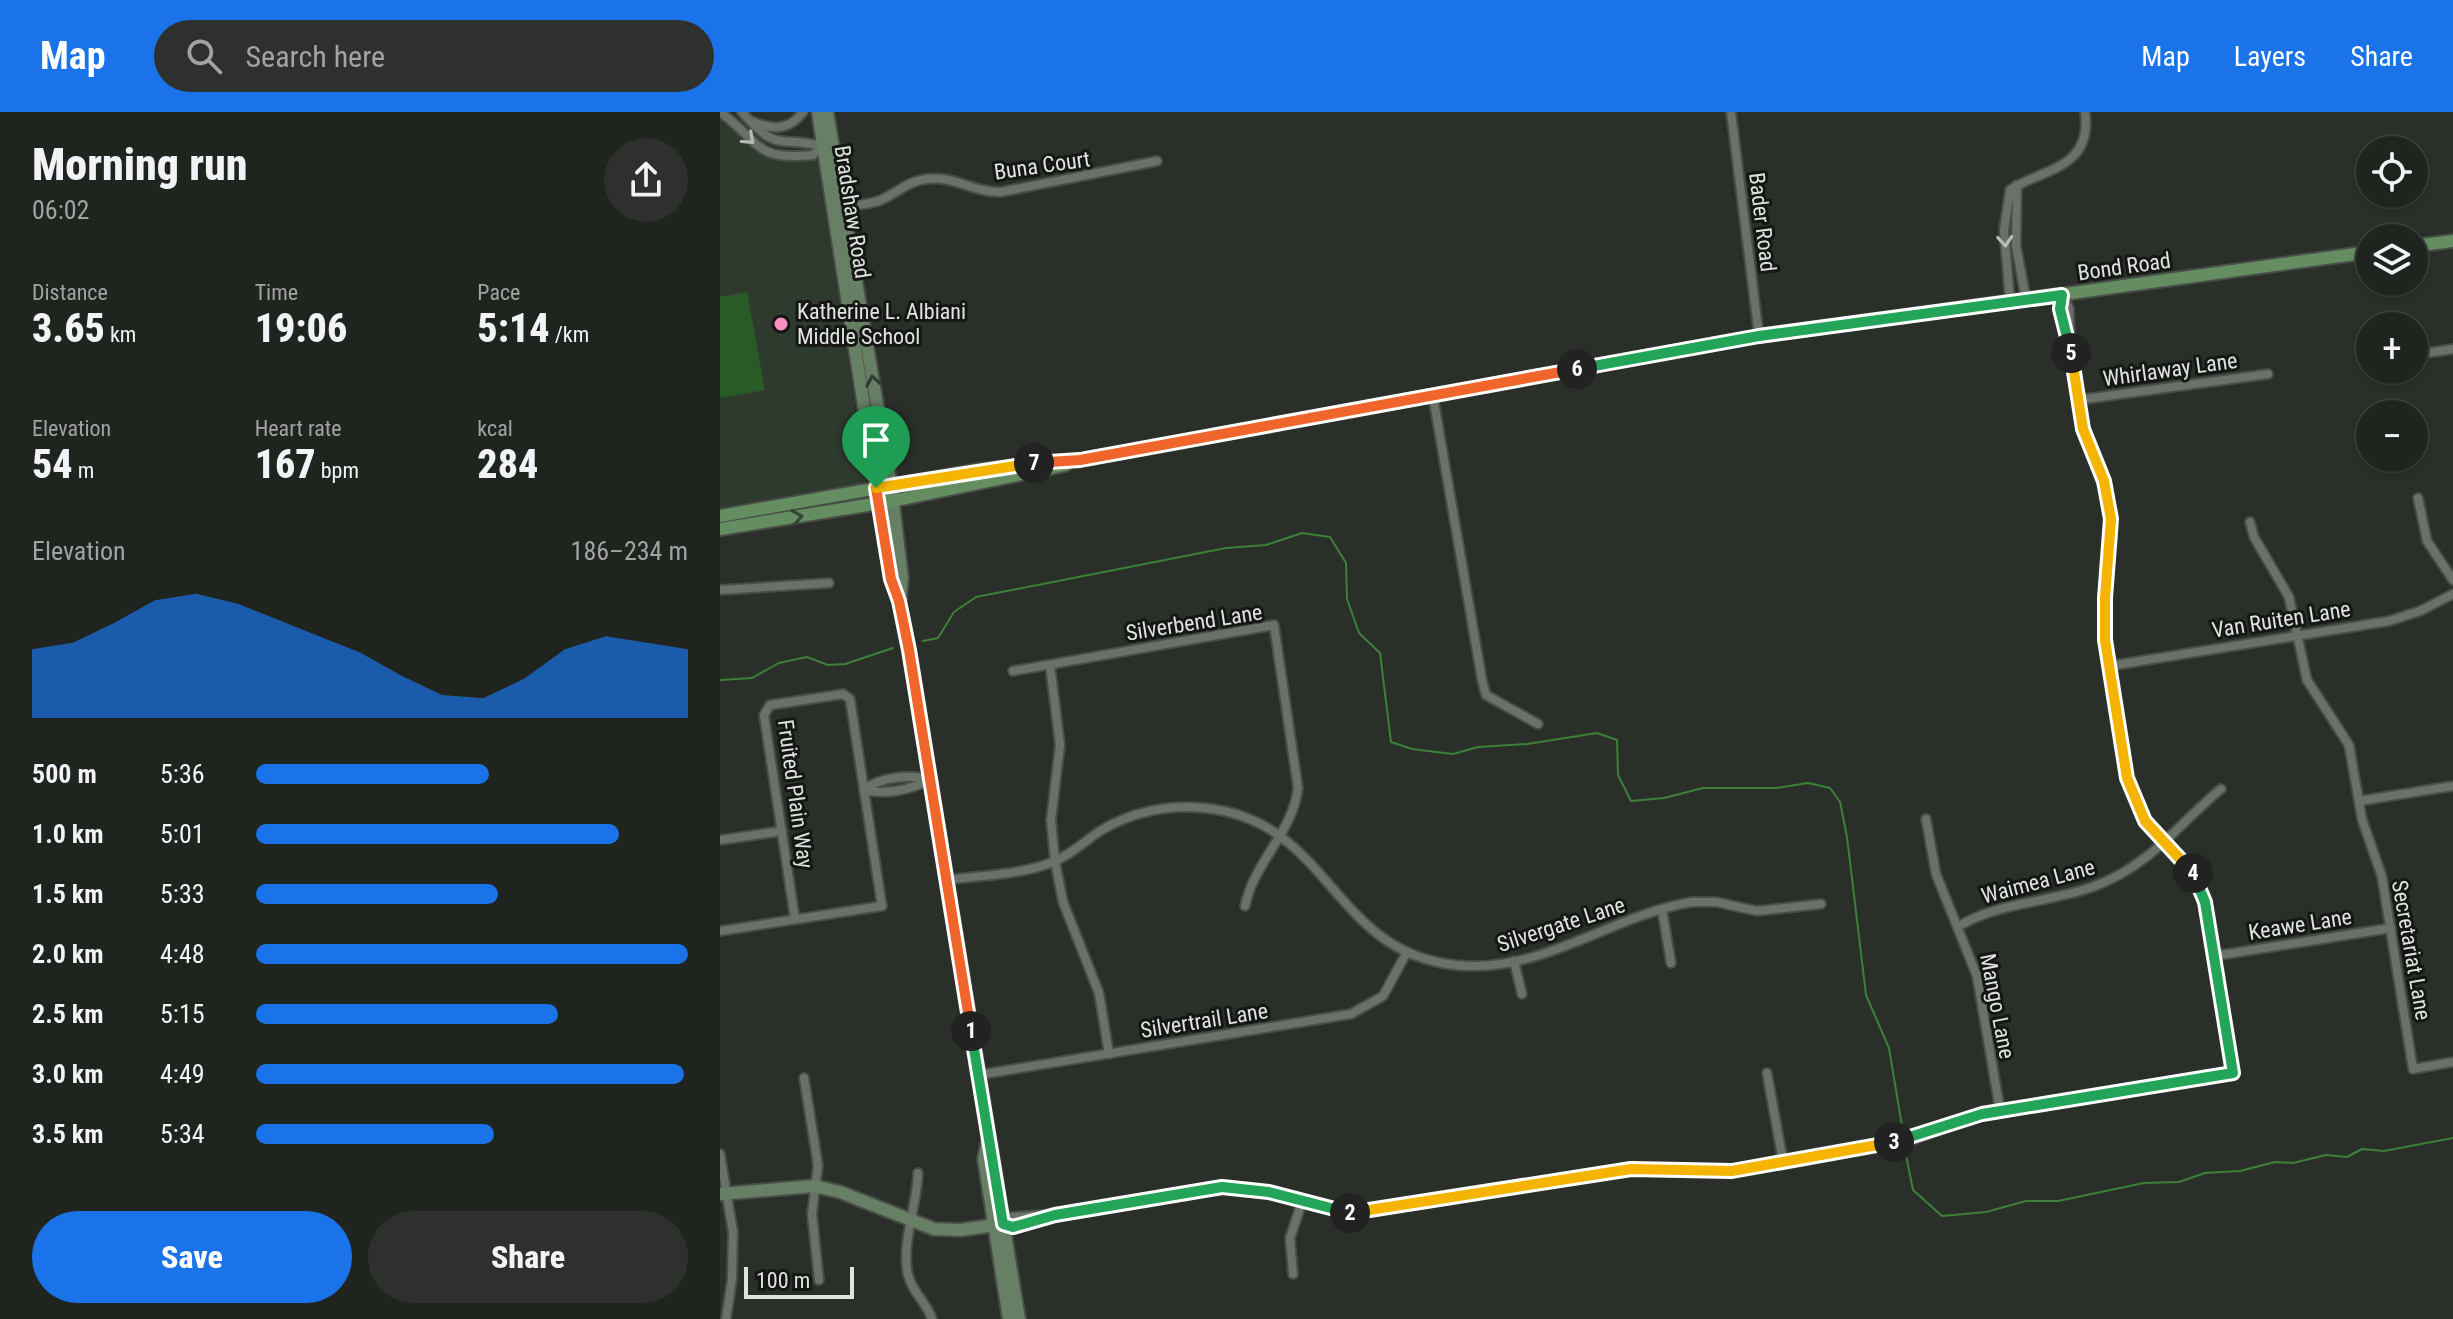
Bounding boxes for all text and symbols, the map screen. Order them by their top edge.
search box [154,20,714,92]
text: Map [40,34,106,78]
icon: search [182,34,226,78]
text: Search here [246,39,385,74]
text: Map [2141,40,2190,73]
text: Layers [2234,40,2306,73]
text: Share [2350,40,2413,73]
one-way arrow [740,130,754,144]
map controls [2356,136,2428,472]
button: locate [2356,136,2428,208]
button: share [604,138,688,222]
text: Morning run [32,139,248,191]
street label: Bradshaw Road [830,144,875,280]
street label: Buna Court [992,146,1092,185]
street label: Bader Road [1744,171,1781,273]
text: 06:02 [32,195,89,225]
button: layers [2356,224,2428,296]
one-way arrow [1996,235,2013,248]
street label: Bond Road [2076,248,2172,285]
text: Distance [32,280,108,305]
text: Time [255,280,298,305]
text: Pace [477,280,520,305]
place label: Katherine L. Albiani Middle School [797,299,966,349]
text: 3.65 [32,305,105,352]
text: 19:06 [255,305,347,352]
text: 5:14 [477,305,550,352]
button: + [2356,312,2428,384]
marker: Katherine L. Albiani Middle School [772,315,790,333]
text: km [105,322,136,347]
text: /km [550,322,589,347]
pin: 5 [2051,333,2091,373]
text: 5 [2065,340,2077,365]
street label: Whirlaway Lane [2101,348,2239,391]
pin: 6 [1557,349,1597,389]
text: 6 [1571,356,1583,381]
one-way arrow [866,374,883,388]
button: − [2356,400,2428,472]
pin [842,406,910,488]
text: Elevation [32,416,111,441]
text: Heart rate [255,416,342,441]
text: kcal [477,416,513,441]
icon: arrive [854,418,898,462]
text: 54 [32,441,73,488]
text: 167 [255,441,316,488]
text: 284 [477,441,538,488]
pin: 7 [1014,443,1054,483]
text: 7 [1028,450,1040,475]
text: m [73,458,94,483]
text: bpm [316,458,359,483]
one-way arrow [790,509,804,526]
text: Elevation [32,536,126,566]
text: 186–234 m [571,536,688,566]
street label: Van Ruiten Lane [2210,596,2352,643]
street label: Silverbend Lane [1124,599,1264,646]
street label: Fruited Plain Way [773,718,818,870]
text: 500 m [32,759,97,789]
text: 5:36 [160,759,205,789]
text: 1.0 km [32,819,104,849]
text: 5:01 [160,819,205,849]
pin: 4 [2173,853,2213,893]
street label: Waimea Lane [1979,854,2098,909]
text: 4 [2187,860,2199,885]
street label: Secretariat Lane [2387,878,2436,1022]
text: 1.5 km [32,879,104,909]
text: 5:33 [160,879,205,909]
street label: Silvergate Lane [1494,892,1628,957]
street label: Keawe Lane [2247,904,2353,945]
text: 2.0 km [32,939,104,969]
text: 4:48 [160,939,205,969]
street label: Mango Lane [1975,951,2020,1061]
street label: Silvertrail Lane [1139,998,1270,1043]
text: 2.5 km [32,999,104,1029]
text: 5:15 [160,999,205,1029]
pin: 1 [951,1011,991,1051]
text: 1 [965,1018,977,1043]
text: 3.0 km [32,1059,104,1089]
text: 4:49 [160,1059,205,1089]
text: 3.5 km [32,1119,104,1149]
text: 5:34 [160,1119,205,1149]
pin: 3 [1874,1122,1914,1162]
text: 3 [1888,1129,1900,1154]
pin: 2 [1330,1193,1370,1233]
text: 2 [1344,1200,1356,1225]
button: Save [32,1211,352,1303]
button: Share [368,1211,688,1303]
scale bar [744,1263,854,1299]
text: 100 m [756,1268,810,1293]

